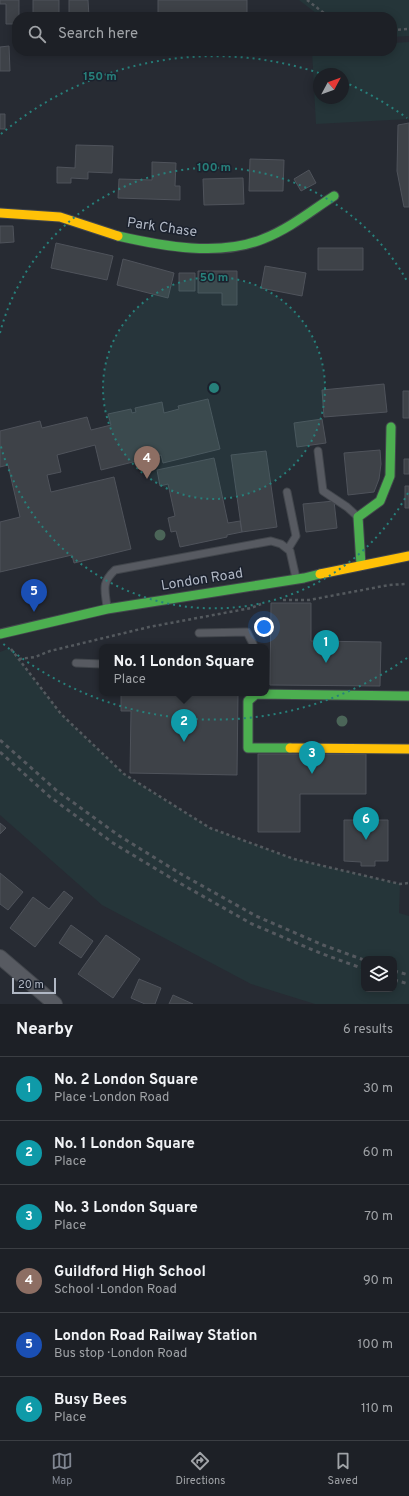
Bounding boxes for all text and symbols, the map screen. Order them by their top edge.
search box [12,12,397,56]
icon: search [26,23,48,45]
text: Search here [58,25,138,44]
north arrow [313,68,349,104]
text: 150 m [83,69,117,85]
text: 100 m [197,160,231,176]
street label: Park Chase [126,215,198,241]
text: 50 m [200,270,228,286]
centre of rings [207,381,221,395]
pin: 4 [134,446,160,479]
street label: London Road [160,565,244,595]
pin: 5 [21,579,47,612]
your location [254,617,274,637]
pin: 1 [313,630,339,663]
popup [99,644,269,696]
text: No. 1 London Square [114,653,254,672]
text: Place [114,672,146,688]
pin: 2 [171,709,197,742]
pin: 3 [299,741,325,774]
pin: 6 [353,807,379,840]
map controls [361,956,397,992]
button: layers [361,956,397,992]
scale bar [12,976,56,995]
text: 20 m [18,978,44,992]
text: Nearby [16,1019,73,1041]
text: 6 results [343,1022,393,1038]
text: No. 2 London Square [54,1071,198,1090]
text: 1 [26,1081,32,1097]
text: 30 m [363,1081,393,1097]
text: Place · London Road [54,1090,169,1106]
text: No. 1 London Square [54,1135,195,1154]
text: 2 [25,1145,33,1161]
text: 60 m [363,1145,393,1161]
text: Place [54,1154,86,1170]
text: No. 3 London Square [54,1199,198,1218]
text: 3 [25,1209,33,1225]
text: 70 m [364,1209,393,1225]
text: Place [54,1218,86,1234]
text: Guildford High School [54,1263,206,1282]
text: 4 [25,1273,33,1289]
text: 90 m [363,1273,393,1289]
text: School · London Road [54,1282,177,1298]
text: London Road Railway Station [54,1327,257,1346]
text: 5 [25,1337,33,1353]
text: 100 m [357,1337,393,1353]
text: Bus stop · London Road [54,1346,187,1362]
text: Busy Bees [54,1391,127,1410]
text: 6 [25,1401,33,1417]
text: 110 m [361,1401,393,1417]
text: Place [54,1410,86,1426]
tab: Map [51,1450,73,1488]
tab: Directions [175,1450,225,1488]
tab: Saved [328,1450,358,1488]

